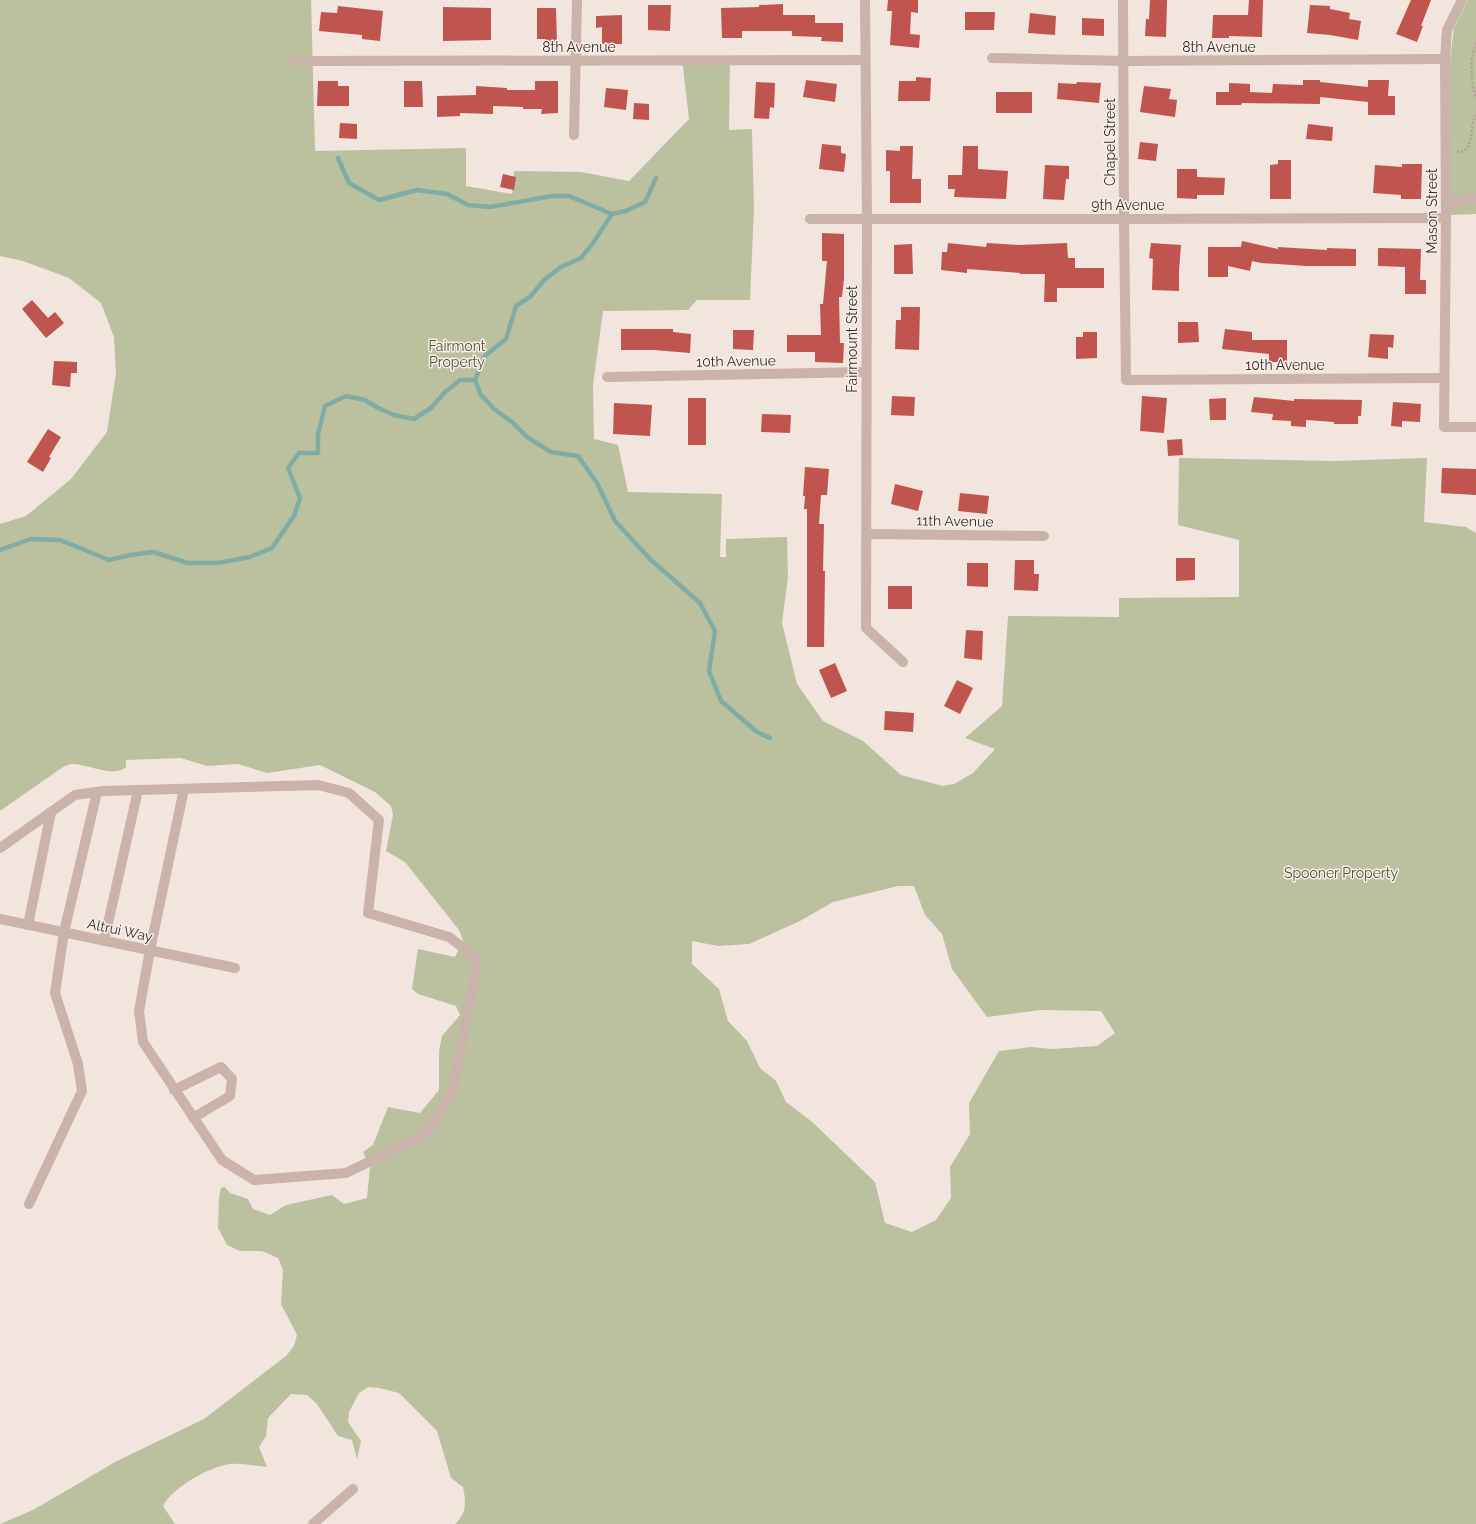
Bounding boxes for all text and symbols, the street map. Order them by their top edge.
street label: 8th Avenue [542,39,616,55]
street label: 8th Avenue [1182,39,1256,55]
street label: Chapel Street [1102,98,1118,186]
street label: Mason Street [1424,168,1440,254]
street label: 9th Avenue [1091,197,1165,213]
street label: Fairmount Street [844,285,860,393]
park label: Fairmont Property [429,338,486,370]
street label: 10th Avenue [696,352,776,370]
street label: 10th Avenue [1245,357,1325,373]
street label: 11th Avenue [916,512,994,530]
park label: Spooner Property [1284,865,1398,881]
street label: Altrui Way [86,915,154,945]

